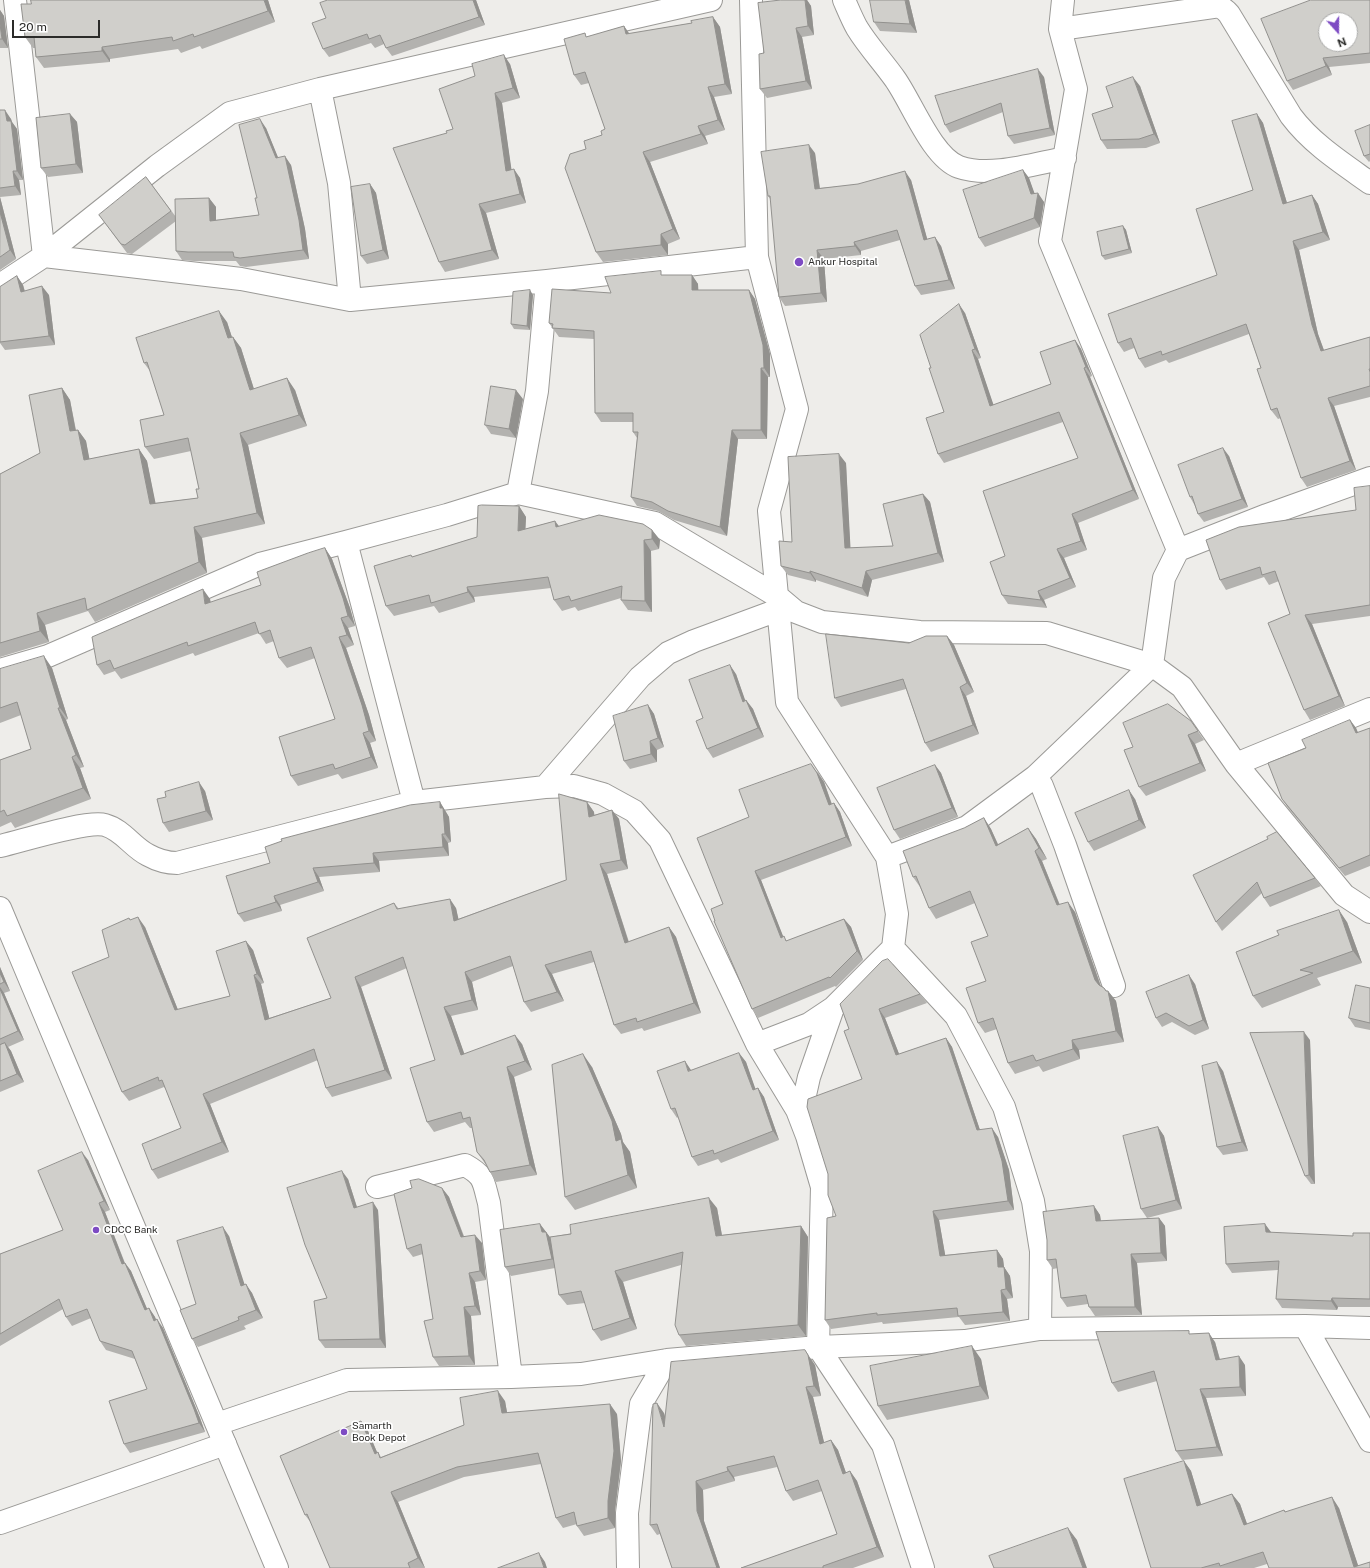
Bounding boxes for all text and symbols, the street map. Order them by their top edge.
scale bar [14,12,102,38]
north arrow [1318,12,1358,52]
text: 20 m [19,20,47,34]
text: N [1336,35,1348,49]
marker: Ankur Hospital [793,256,805,268]
place label: Ankur Hospital [808,256,878,268]
place label: CDCC Bank [104,1224,158,1236]
marker: CDCC Bank [91,1225,101,1235]
place label: Samarth Book Depot [352,1420,406,1444]
marker: Samarth Book Depot [339,1427,349,1437]

